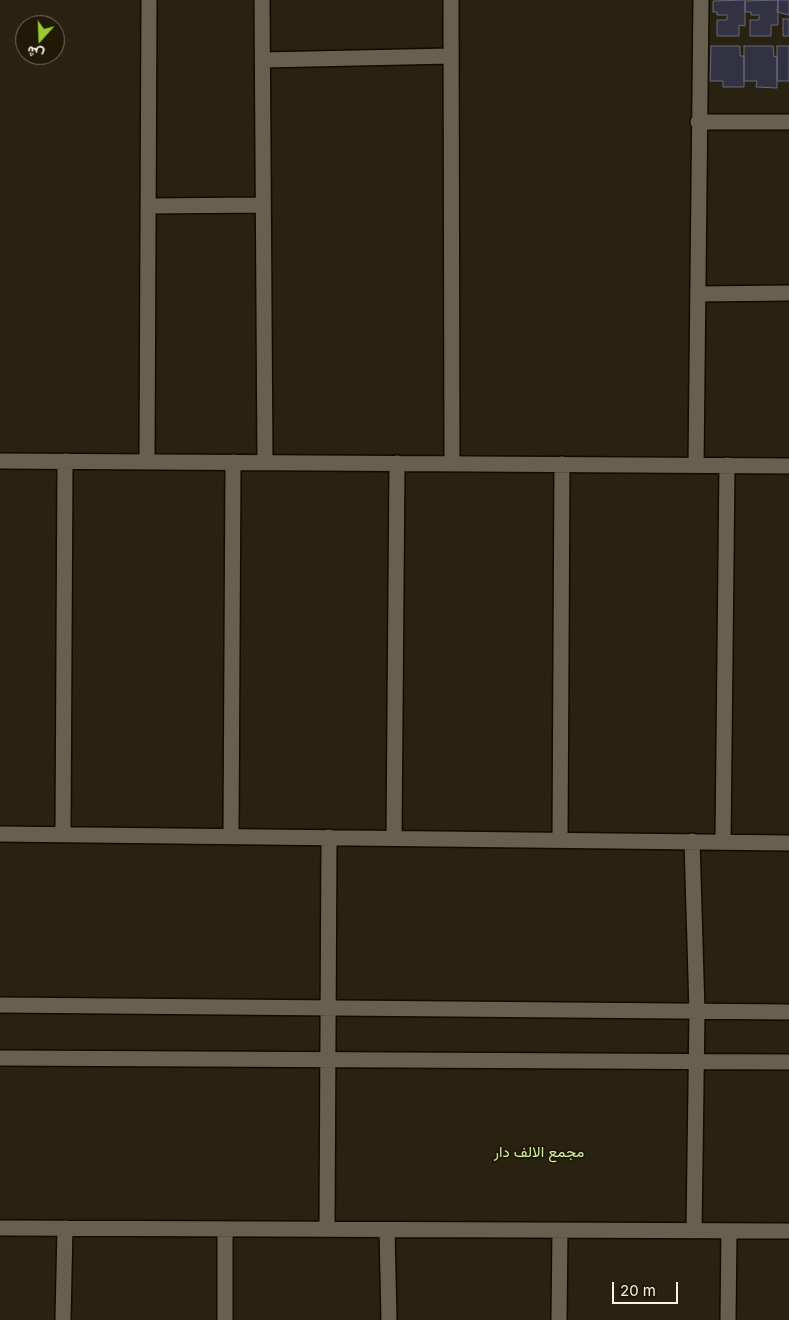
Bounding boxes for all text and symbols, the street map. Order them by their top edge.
north arrow [15,15,65,65]
text: ش [24,43,46,64]
district label: مجمع الالف دار [494,1143,584,1161]
scale bar [614,1272,680,1304]
text: 20 m [620,1281,656,1300]

